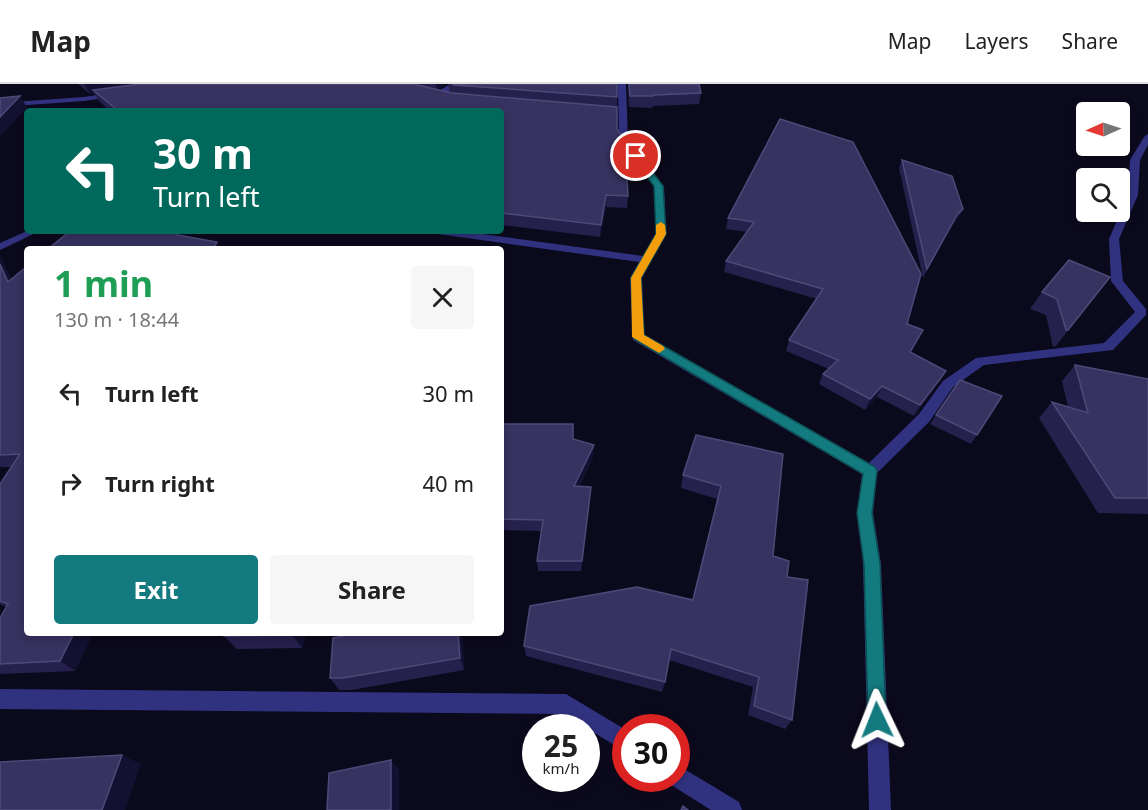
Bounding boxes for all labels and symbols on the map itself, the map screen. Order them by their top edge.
north arrow [1076,102,1130,156]
pin [610,130,661,181]
position arrow [845,688,909,752]
speed limit sign: 30 [612,714,690,792]

